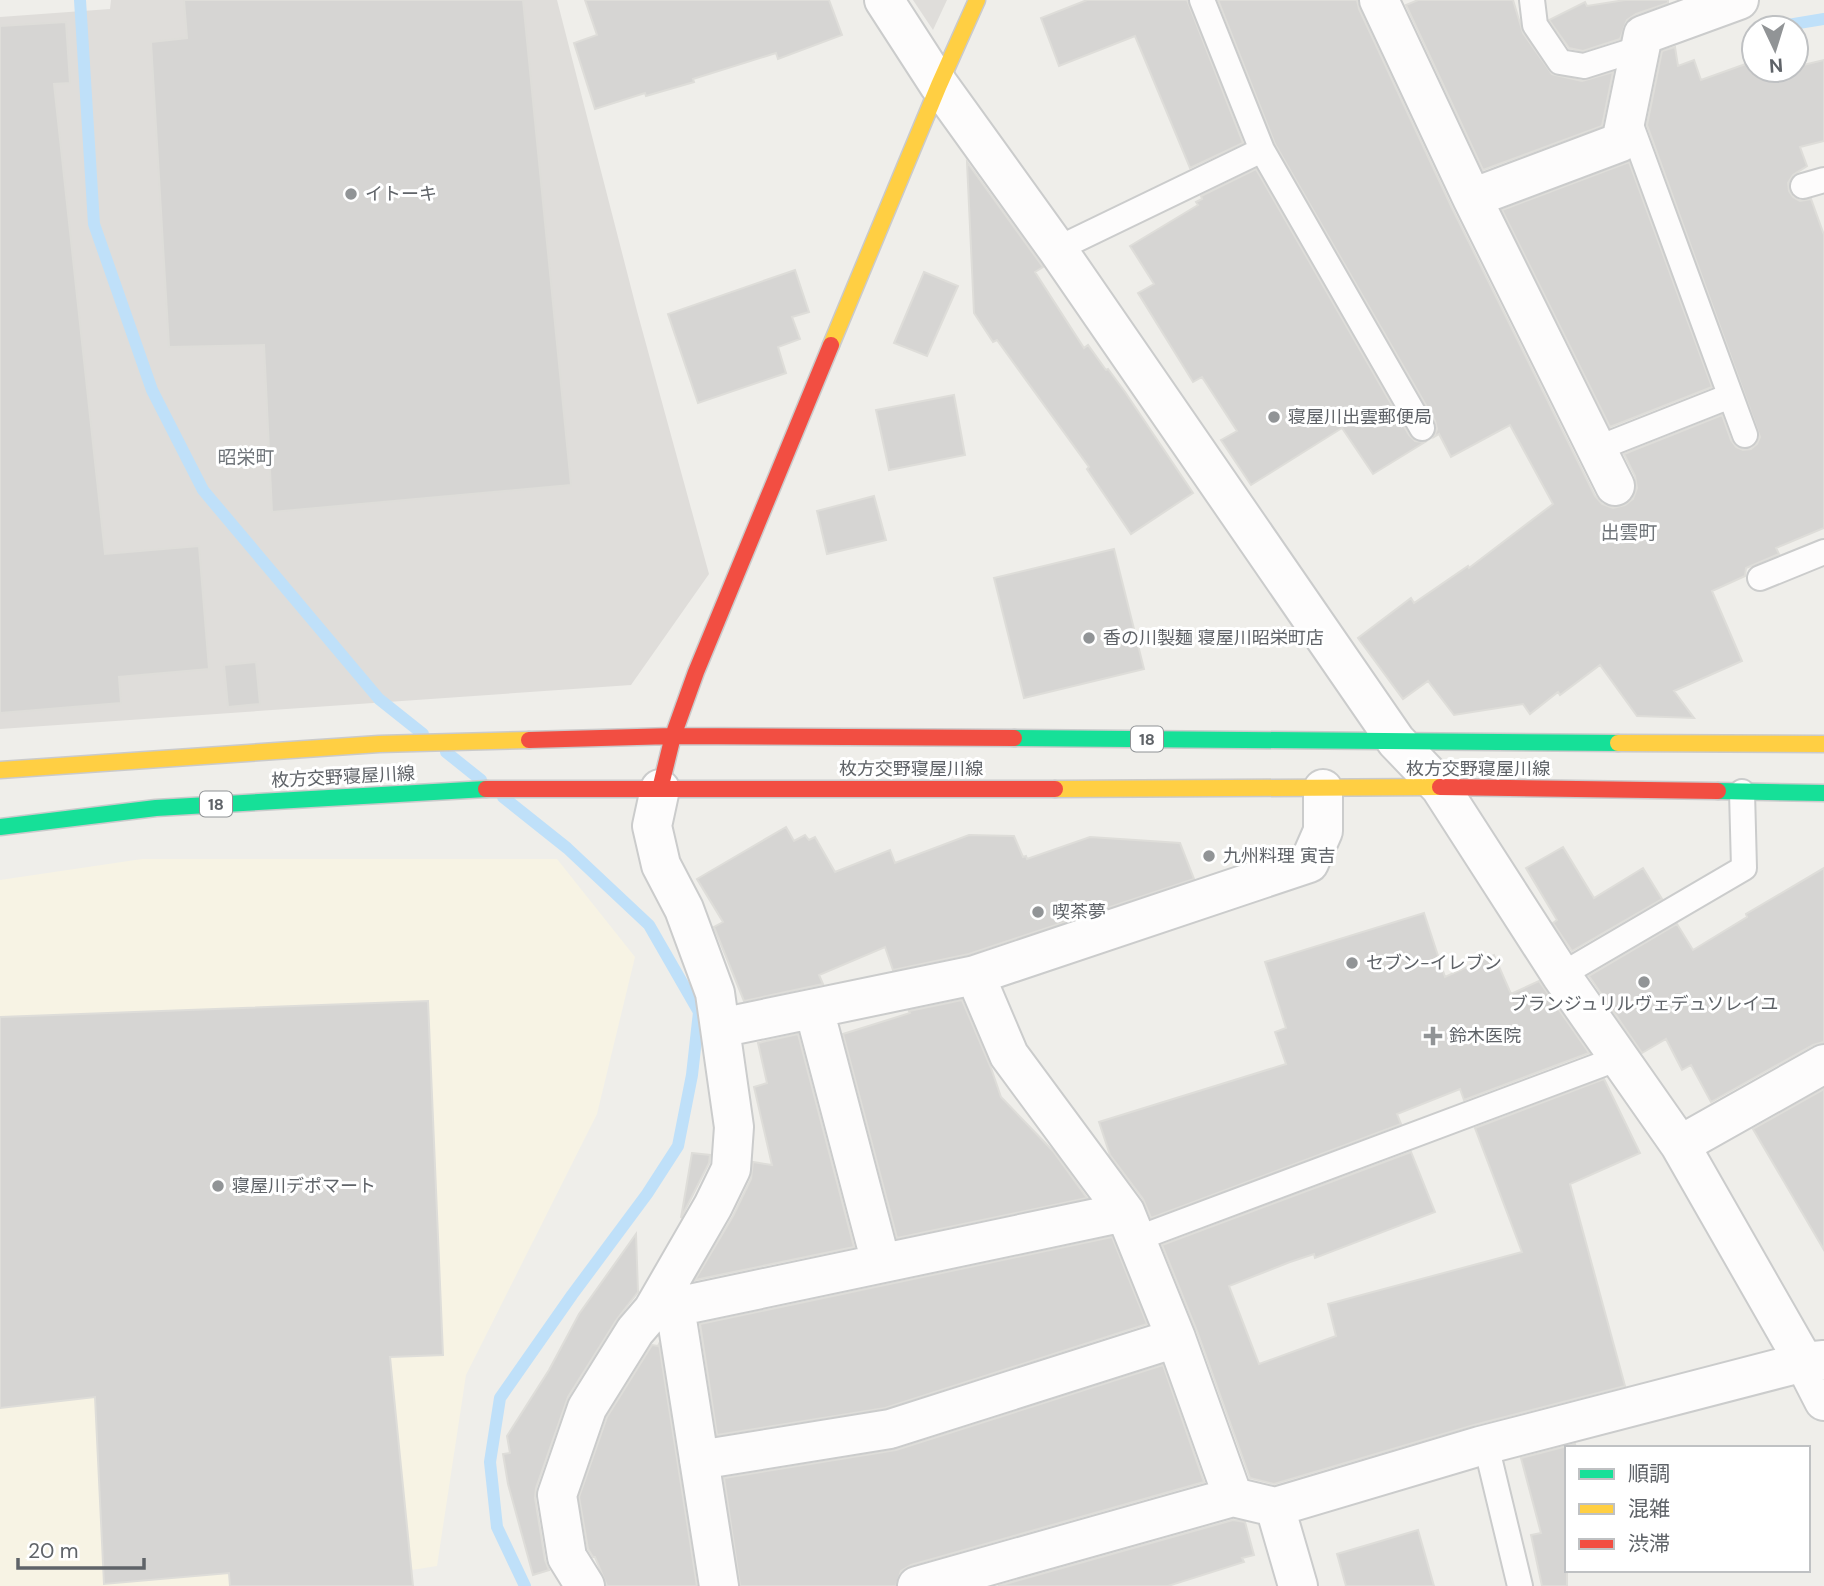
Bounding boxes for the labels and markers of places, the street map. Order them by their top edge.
place label: イトーキ [365,182,437,206]
marker: イトーキ [343,186,359,202]
place label: 寝屋川出雲郵便局 [1288,405,1432,429]
marker: 寝屋川出雲郵便局 [1266,409,1282,425]
place label: 香の川製麺 寝屋川昭栄町店 [1103,626,1324,650]
marker: 香の川製麺 寝屋川昭栄町店 [1081,630,1097,646]
place label: 九州料理 寅吉 [1223,844,1336,868]
marker: 九州料理 寅吉 [1201,848,1217,864]
place label: 喫茶夢 [1052,900,1106,924]
marker: 喫茶夢 [1030,904,1046,920]
place label: セブン-イレブン [1366,951,1502,975]
marker: セブン-イレブン [1344,955,1360,971]
marker: ブランジュリルヴェデュソレイユ [1636,974,1652,990]
place label: ブランジュリルヴェデュソレイユ [1510,992,1778,1016]
place label: 鈴木医院 [1449,1024,1521,1048]
marker: 鈴木医院 [1423,1026,1443,1046]
place label: 寝屋川デポマート [232,1174,376,1198]
marker: 寝屋川デポマート [210,1178,226,1194]

